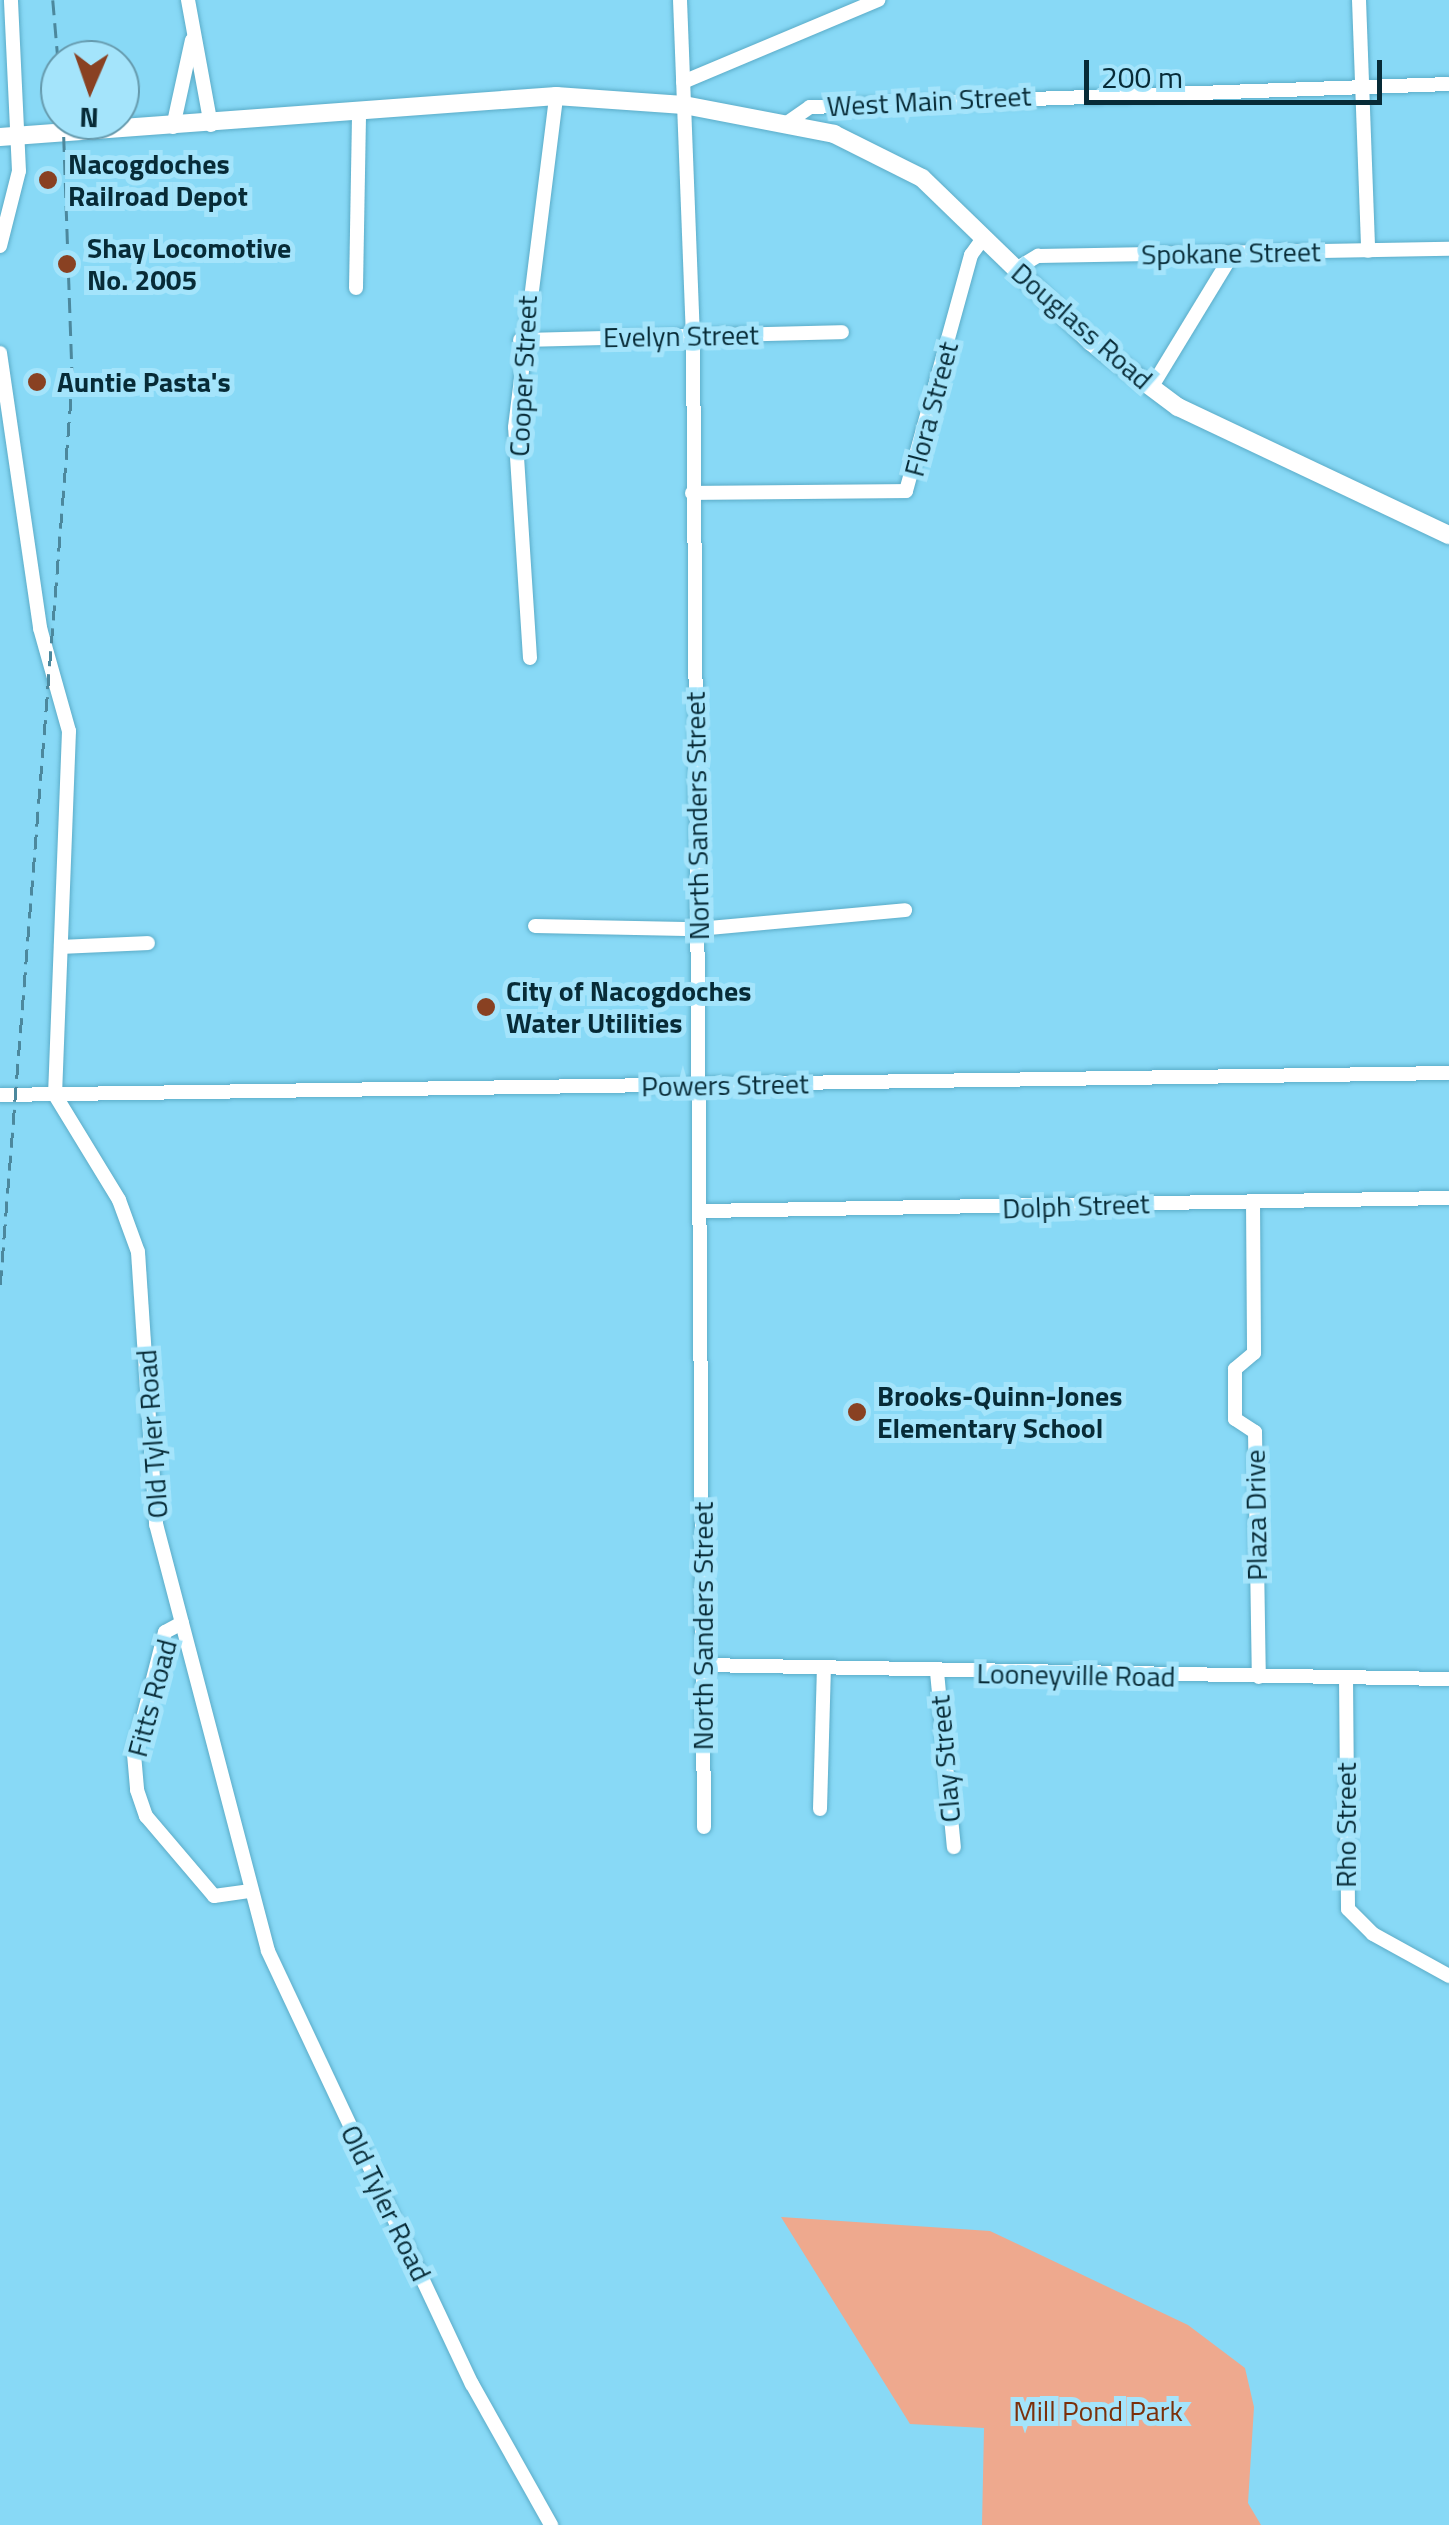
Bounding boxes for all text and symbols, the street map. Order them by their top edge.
north arrow [40,40,140,140]
scale bar [1089,40,1386,102]
text: 200 m [1101,54,1183,100]
street label: West Main Street [826,79,1032,123]
text: N [79,97,99,140]
place label: Nacogdoches Railroad Depot [68,147,248,213]
marker: Nacogdoches Railroad Depot [37,169,59,191]
place label: Shay Locomotive No. 2005 [87,231,291,297]
street label: Spokane Street [1141,235,1321,271]
marker: Shay Locomotive No. 2005 [56,253,78,275]
street label: Douglass Road [1005,256,1159,396]
street label: Cooper Street [502,295,544,457]
street label: Evelyn Street [603,318,759,354]
street label: Flora Street [897,338,965,480]
place label: Auntie Pasta's [57,365,231,399]
marker: Auntie Pasta's [26,371,48,393]
street label: North Sanders Street [678,691,716,941]
place label: City of Nacogdoches Water Utilities [506,974,752,1040]
marker: City of Nacogdoches Water Utilities [475,996,497,1018]
street label: Powers Street [641,1067,809,1103]
street label: Dolph Street [1002,1187,1150,1225]
street label: Old Tyler Road [129,1348,175,1520]
place label: Brooks-Quinn-Jones Elementary School [877,1379,1122,1445]
marker: Brooks-Quinn-Jones Elementary School [846,1401,868,1423]
street label: Plaza Drive [1238,1449,1274,1581]
street label: North Sanders Street [686,1502,720,1750]
street label: Fitts Road [120,1636,184,1760]
street label: Looneyville Road [976,1656,1176,1694]
street label: Clay Street [923,1694,967,1824]
street label: Rho Street [1329,1762,1363,1888]
street label: Old Tyler Road [334,2120,438,2286]
park label: Mill Pond Park [1013,2394,1183,2428]

